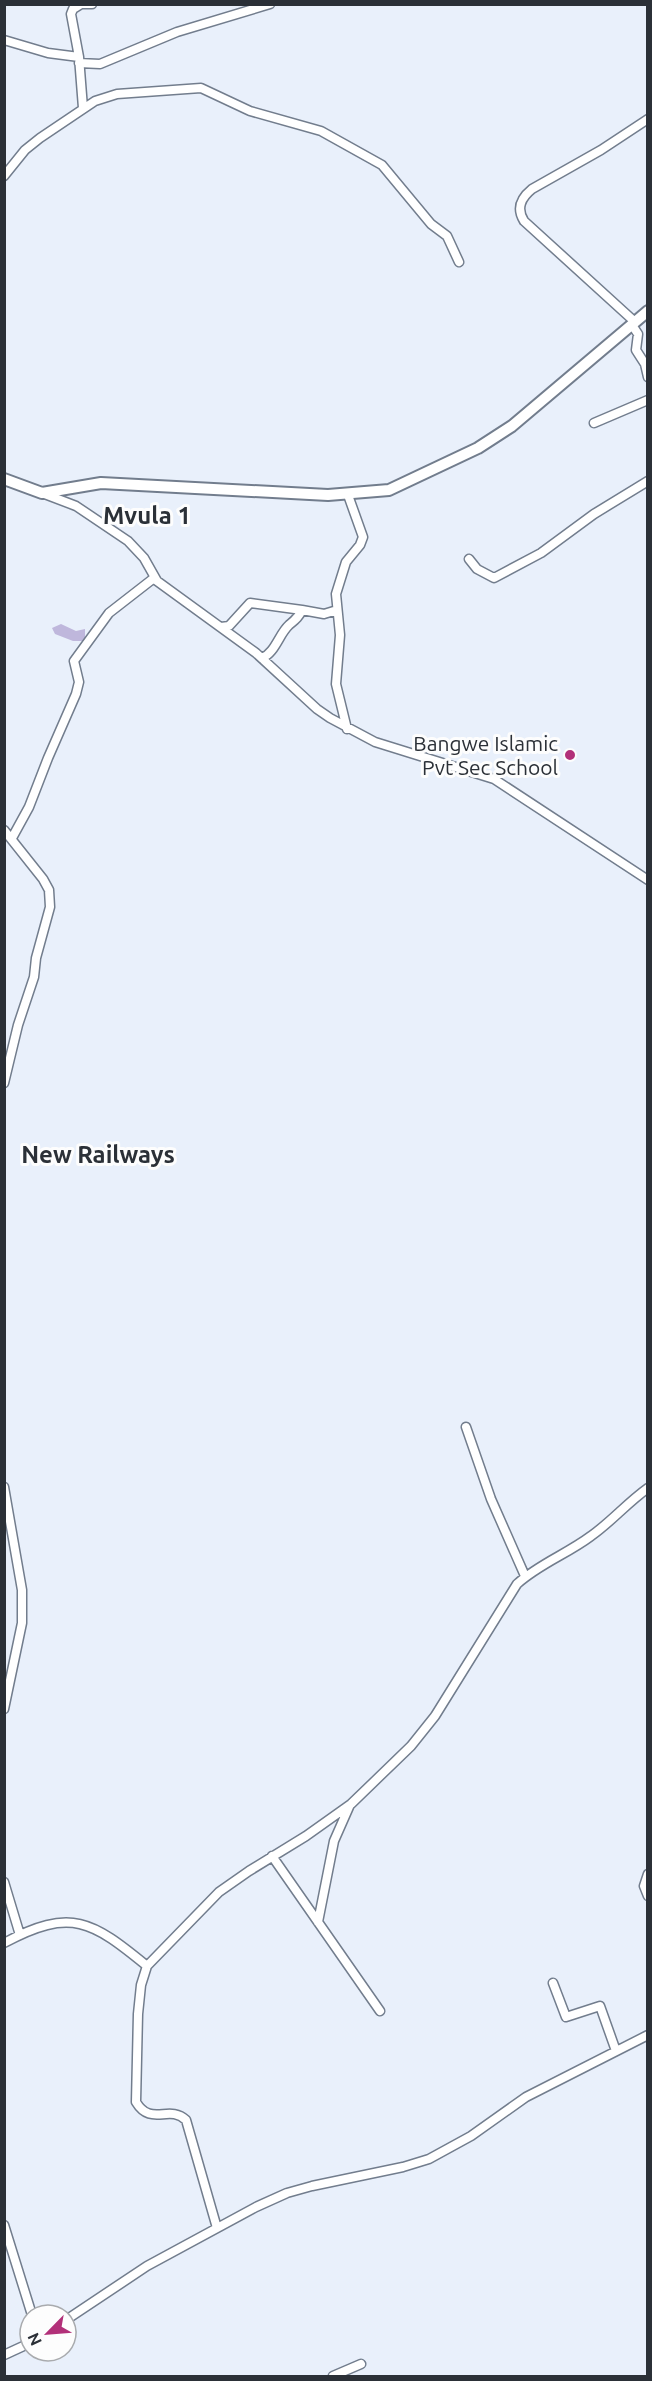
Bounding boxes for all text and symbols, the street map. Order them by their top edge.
district label: Mvula 1 [103,502,191,529]
place label: Bangwe Islamic Pvt Sec School [413,731,558,779]
marker: Bangwe Islamic Pvt Sec School [563,748,577,762]
district label: New Railways [21,1141,175,1168]
north arrow [18,2303,78,2363]
text: N [24,2330,45,2349]

